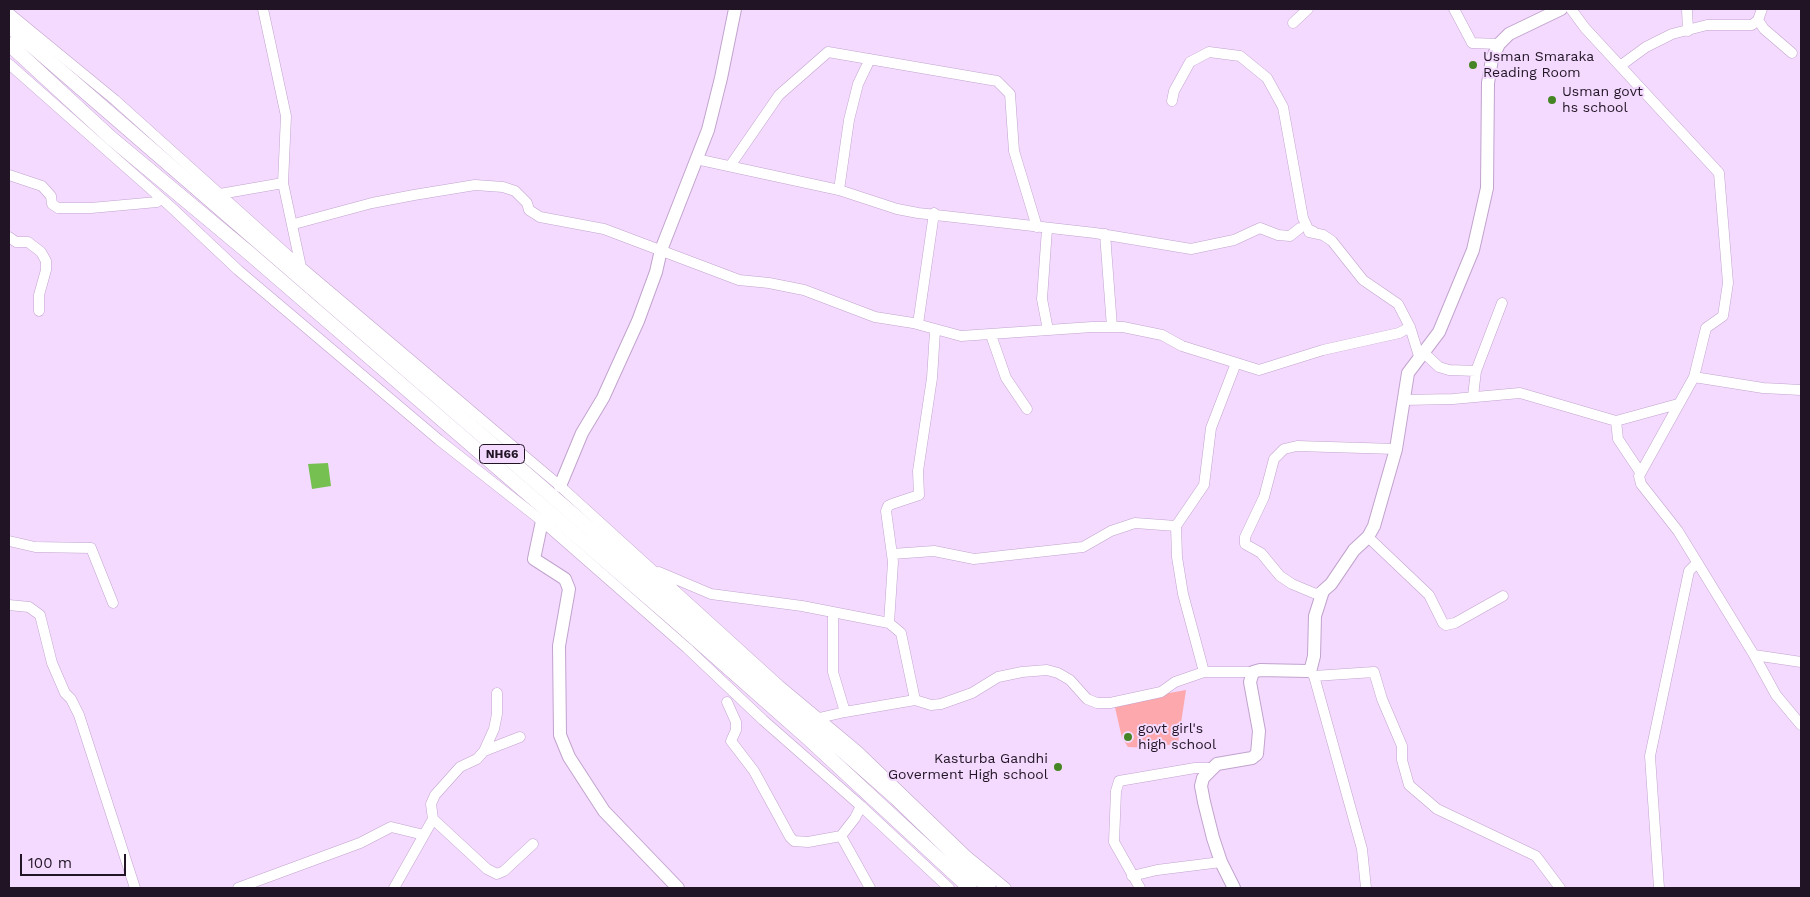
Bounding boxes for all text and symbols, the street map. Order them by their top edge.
place label: Usman Smaraka Reading Room [1483,49,1594,82]
marker: Usman Smaraka Reading Room [1467,59,1479,71]
place label: Usman govt hs school [1562,84,1643,116]
marker: Usman govt hs school [1546,94,1558,106]
road number: NH66 [480,444,524,464]
place label: govt girl's high school [1138,721,1216,754]
marker: govt girl's high school [1122,731,1134,743]
place label: Kasturba Gandhi Goverment High school [888,751,1048,784]
marker: Kasturba Gandhi Goverment High school [1052,761,1064,773]
scale bar [22,844,129,876]
text: 100 m [28,854,72,872]

